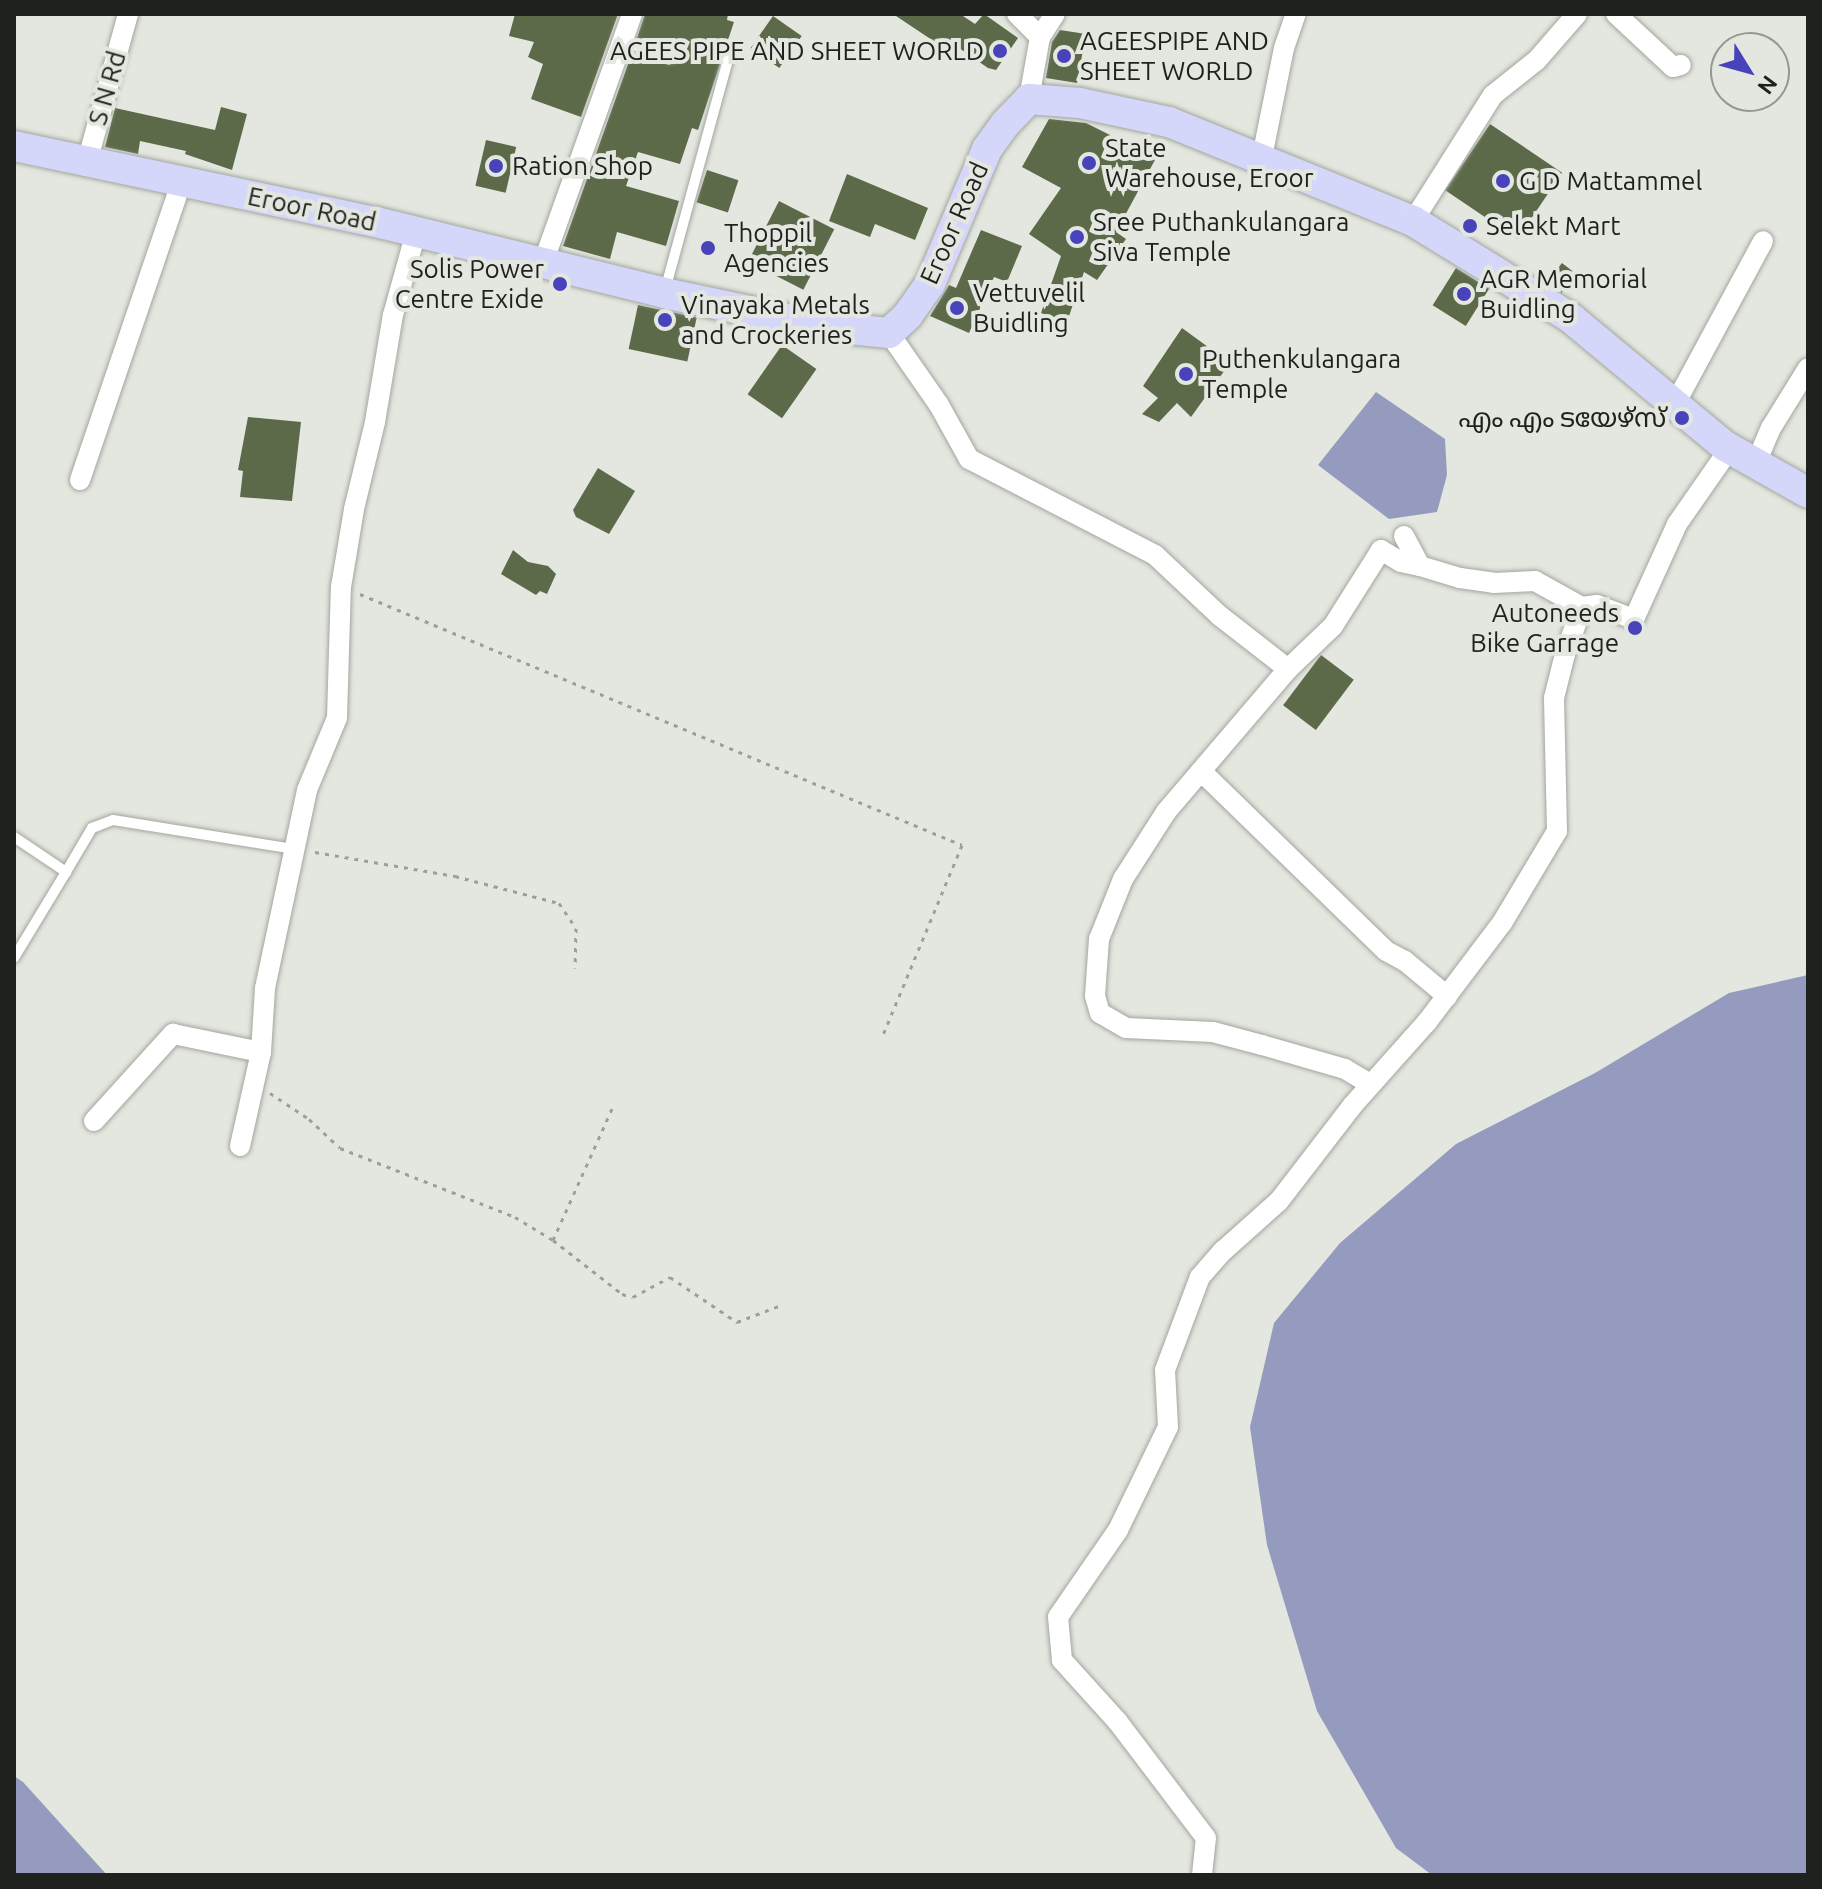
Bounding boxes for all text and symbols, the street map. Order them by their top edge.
place label: AGEESPIPE AND SHEET WORLD [1080,25,1269,86]
north arrow [1710,32,1790,112]
place label: AGEES PIPE AND SHEET WORLD [610,35,984,67]
marker: AGEES PIPE AND SHEET WORLD [991,42,1009,60]
street label: S N Rd [82,47,132,129]
marker: AGEESPIPE AND SHEET WORLD [1055,47,1073,65]
text: N [1753,71,1783,100]
place label: State Warehouse, Eroor [1105,132,1314,194]
place label: Ration Shop [512,150,653,182]
marker: State Warehouse, Eroor [1080,154,1098,172]
marker: Ration Shop [487,157,505,175]
street label: Eroor Road [913,157,995,289]
place label: G D Mattammel [1519,165,1702,197]
marker: G D Mattammel [1494,172,1512,190]
street label: Eroor Road [245,180,379,238]
place label: Sree Puthankulangara Siva Temple [1093,206,1349,268]
place label: Selekt Mart [1486,210,1620,242]
place label: Thoppil Agencies [724,217,829,278]
marker: Selekt Mart [1461,217,1479,235]
marker: Sree Puthankulangara Siva Temple [1068,228,1086,246]
marker: Thoppil Agencies [699,239,717,257]
place label: Solis Power Centre Exide [395,253,544,314]
place label: AGR Memorial Buidling [1480,263,1647,324]
marker: Solis Power Centre Exide [551,275,569,293]
place label: Vettuvelil Buidling [973,277,1085,338]
marker: AGR Memorial Buidling [1455,285,1473,303]
place label: Vinayaka Metals and Crockeries [681,289,870,350]
marker: Vettuvelil Buidling [948,299,966,317]
marker: Vinayaka Metals and Crockeries [656,311,674,329]
place label: Puthenkulangara Temple [1202,343,1401,404]
marker: Puthenkulangara Temple [1177,365,1195,383]
place label: എം എം ടയേഴ്‌സ് [1459,402,1666,434]
marker: എം എം ടയേഴ്‌സ് [1673,409,1691,427]
place label: Autoneeds Bike Garrage [1470,597,1619,658]
marker: Autoneeds Bike Garrage [1626,619,1644,637]

